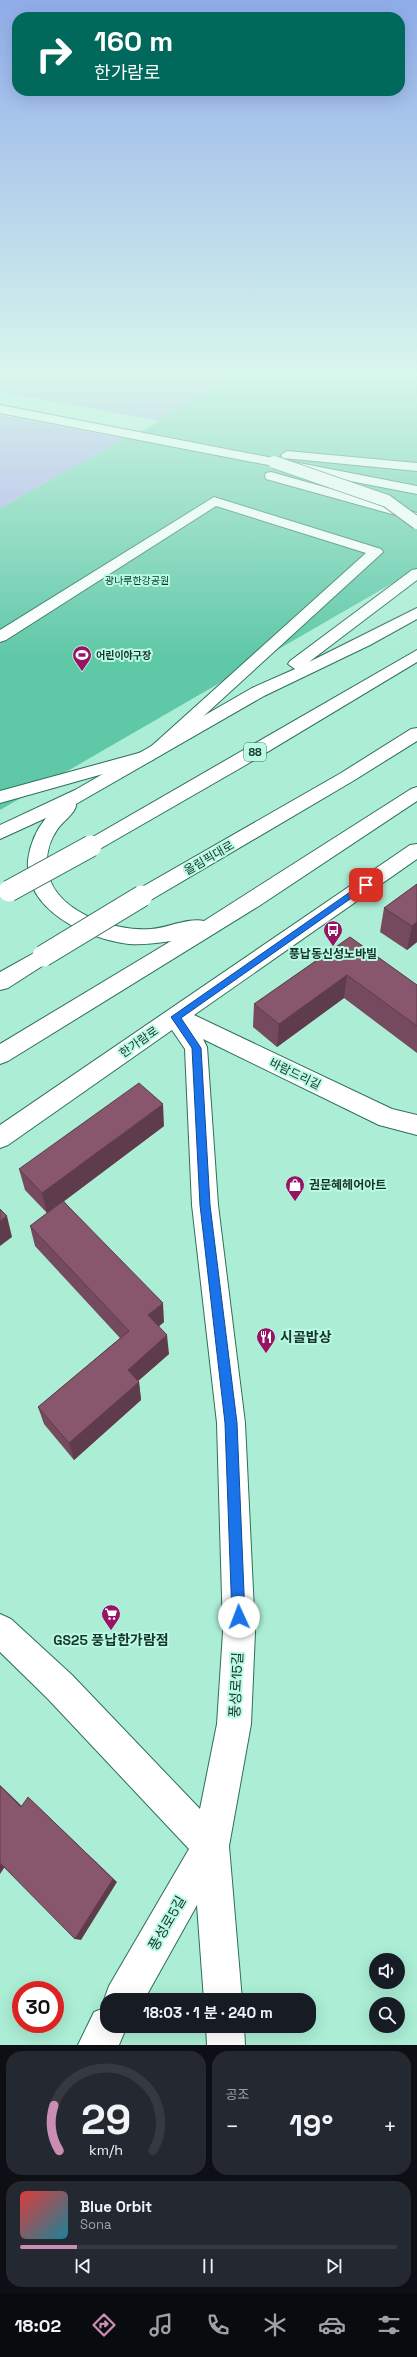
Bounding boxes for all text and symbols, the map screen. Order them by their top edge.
text: 160 m [94,23,173,59]
icon: right [28,28,80,80]
text: 한가람로 [94,61,160,84]
park label: 광나루한강공원 [105,574,169,587]
sports icon: 어린이야구장 [71,644,93,672]
place label: 어린이야구장 [96,649,151,662]
road number: 88 [244,743,266,761]
street label: 올림픽대로 [181,837,237,879]
pin [349,868,383,902]
icon: arrive [355,874,377,896]
bus stop icon: 풍납동신성노바빌 [322,919,344,947]
place label: 풍납동신성노바빌 [289,946,377,962]
street label: 한가람로 [116,1023,162,1061]
street label: 바람드리길 [267,1055,323,1093]
shop icon: 권문혜헤어아트 [284,1174,306,1202]
place label: 권문혜헤어아트 [309,1177,386,1193]
restaurant icon: 시골밥상 [255,1326,277,1354]
place label: 시골밥상 [280,1328,332,1346]
position arrow [218,1596,260,1638]
supermarket icon: GS25 풍납한가람점 [100,1603,122,1631]
place label: GS25 풍납한가람점 [53,1631,169,1649]
street label: 풍성로15길 [225,1652,247,1718]
street label: 풍성로5길 [144,1893,190,1953]
map controls [369,1953,405,2033]
button: sound [369,1953,405,1989]
speed limit sign: 30 [12,1981,64,2033]
button: search [369,1997,405,2033]
text: 18:03 · 1 분 · 240 m [143,2003,273,2022]
text: 공조 [226,2086,249,2103]
text: 29 [81,2093,131,2146]
text: 19° [289,2106,333,2145]
text: − [226,2112,239,2140]
text: + [383,2112,397,2140]
text: km/h [89,2141,123,2159]
text: Blue Orbit [80,2197,152,2216]
text: Sona [80,2216,111,2233]
icon: previous [72,2255,94,2277]
icon: pause [197,2255,219,2277]
icon: next [323,2255,345,2277]
icon: directions [90,2311,118,2339]
icon: music [147,2311,175,2339]
icon: phone [204,2311,232,2339]
icon: climate [261,2311,289,2339]
icon: car [318,2311,346,2339]
icon: filters [375,2311,403,2339]
text: 18:02 [14,2314,61,2337]

